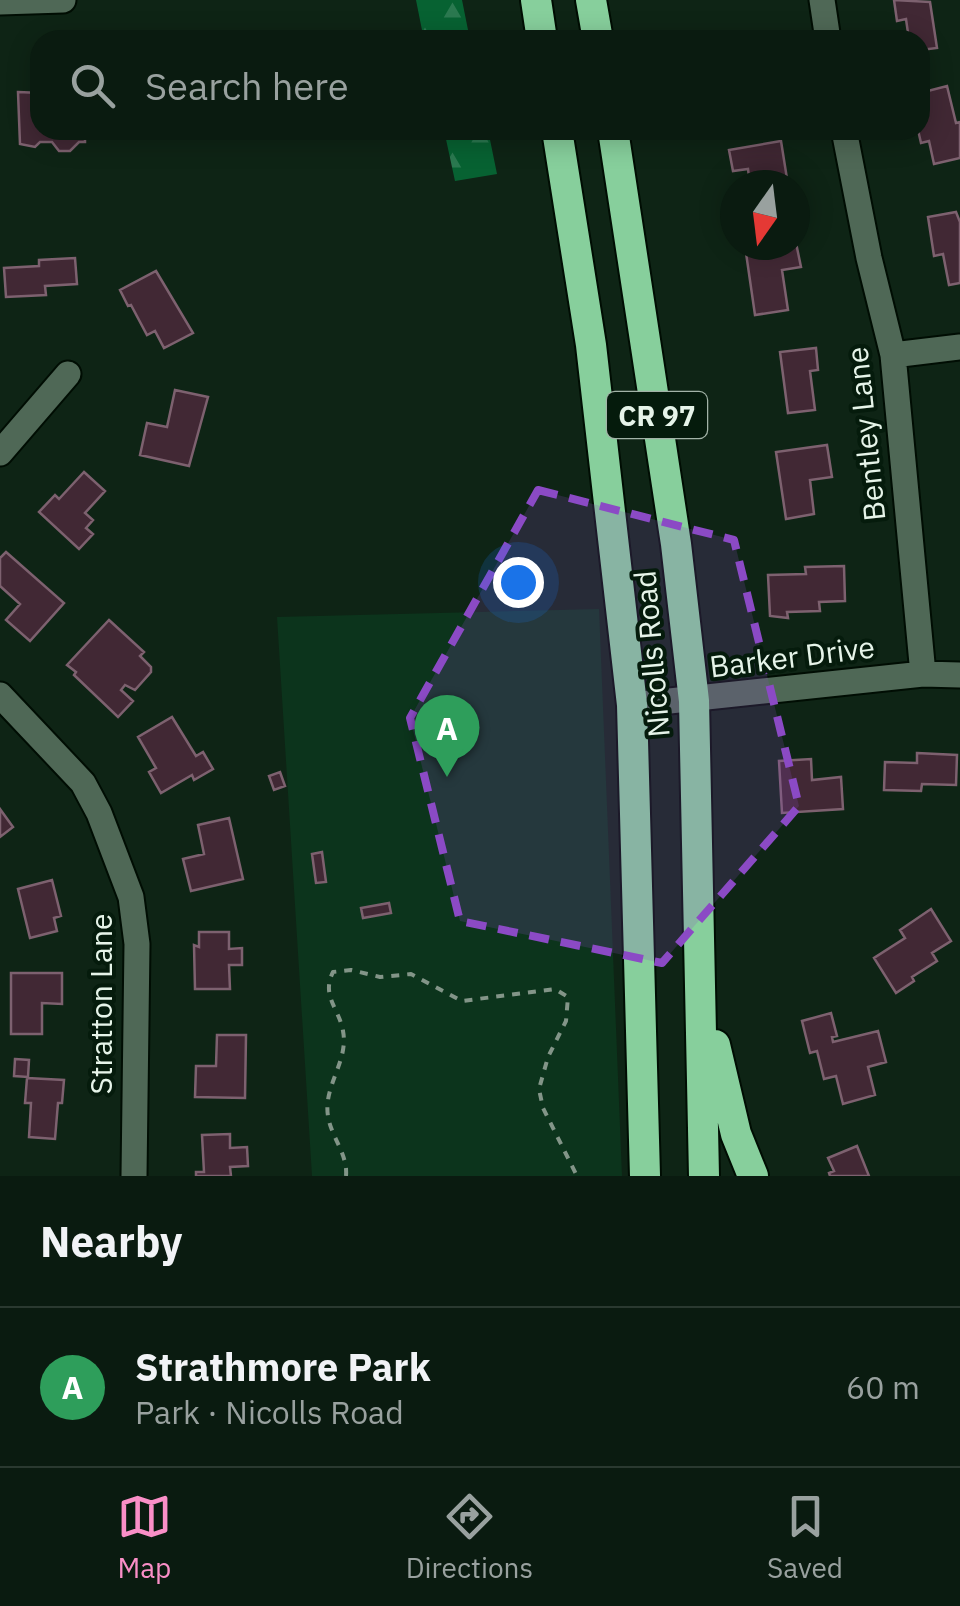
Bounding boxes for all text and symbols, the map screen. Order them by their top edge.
search box [30,30,930,140]
icon: search [65,58,120,113]
text: Search here [145,61,349,110]
north arrow [720,170,810,260]
street label: Bentley Lane [836,345,894,523]
road number: CR 97 [607,392,707,438]
your location [493,557,544,608]
street label: Nicolls Road [624,569,678,739]
street label: Barker Drive [707,627,877,685]
pin: A [414,694,480,777]
street label: Stratton Lane [81,914,120,1095]
text: Nearby [40,1214,182,1269]
text: Strathmore Park [135,1342,431,1391]
text: A [62,1366,83,1408]
text: 60 m [846,1366,920,1408]
text: Park · Nicolls Road [135,1391,404,1433]
tab: Map [117,1489,172,1586]
tab: Directions [406,1489,533,1586]
tab: Saved [767,1489,843,1586]

